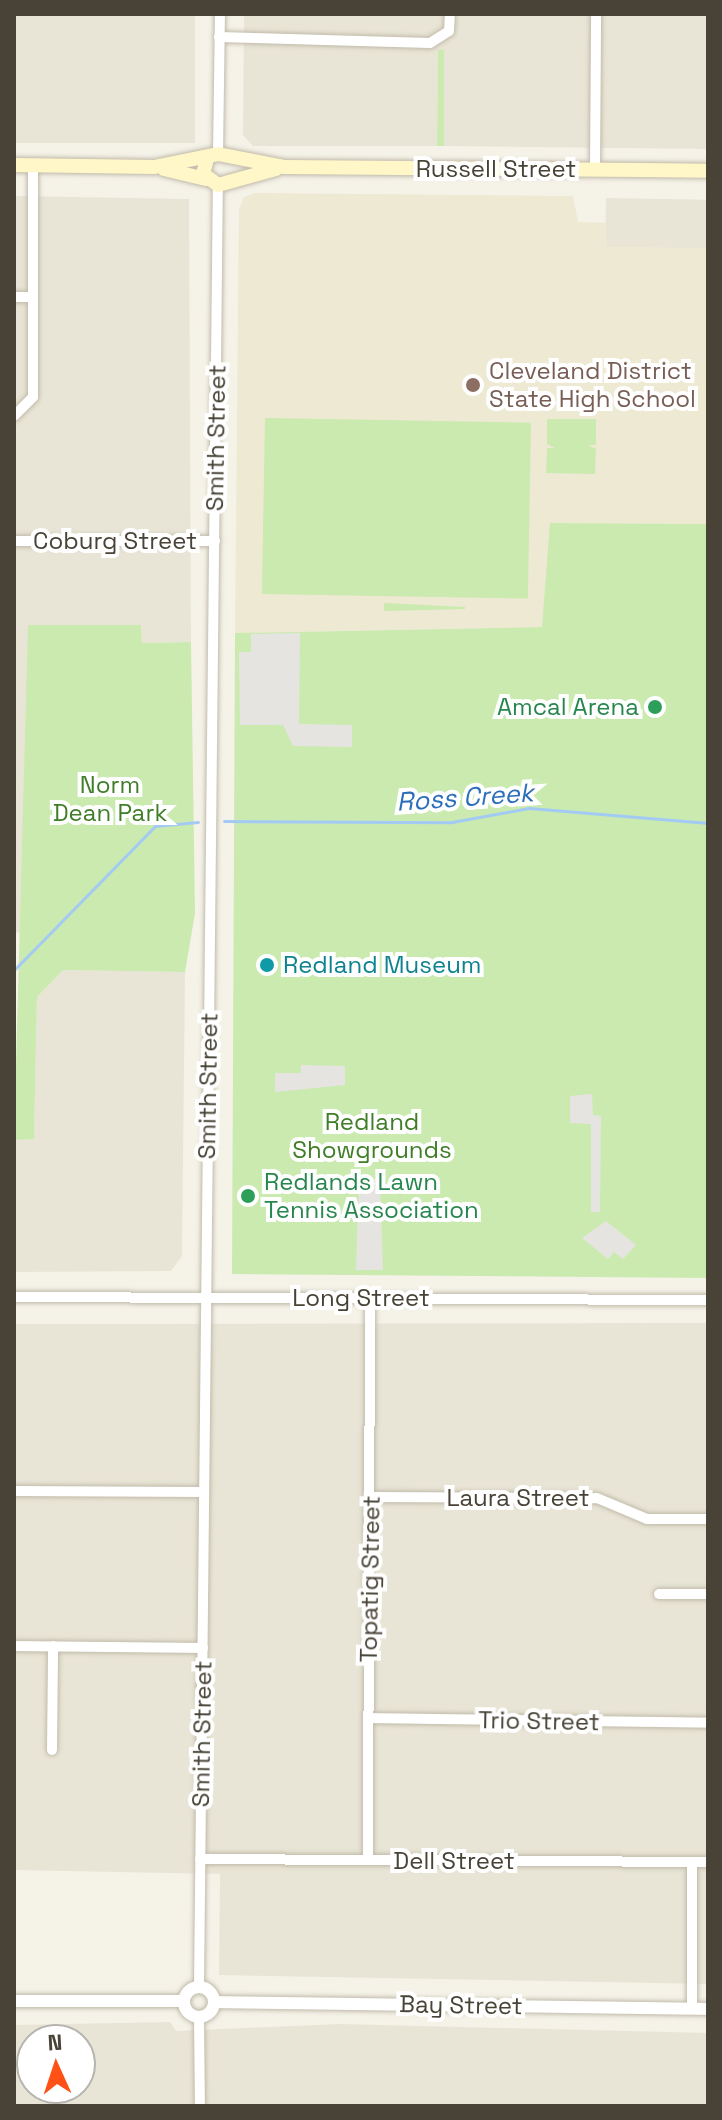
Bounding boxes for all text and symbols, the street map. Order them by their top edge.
street label: Russell Street [416,155,576,183]
place label: Cleveland District State High School [489,357,696,413]
street label: Smith Street [200,365,232,511]
marker: Cleveland District State High School [464,376,482,394]
street label: Coburg Street [33,527,197,555]
place label: Amcal Arena [497,693,639,721]
marker: Amcal Arena [646,698,664,716]
park label: Norm Dean Park [53,771,167,827]
water label: Ross Creek [395,778,535,818]
place label: Redland Museum [283,951,481,979]
marker: Redland Museum [258,956,276,974]
street label: Smith Street [192,1013,224,1159]
park label: Redland Showgrounds [292,1108,452,1164]
place label: Redlands Lawn Tennis Association [264,1168,479,1224]
marker: Redlands Lawn Tennis Association [239,1187,257,1205]
street label: Long Street [292,1284,430,1312]
street label: Laura Street [446,1484,590,1512]
street label: Topatig Street [354,1495,386,1663]
street label: Smith Street [186,1661,218,1807]
street label: Trio Street [478,1706,600,1736]
street label: Dell Street [393,1847,515,1875]
street label: Bay Street [399,1990,523,2020]
north arrow [16,2024,96,2104]
text: N [47,2028,63,2056]

